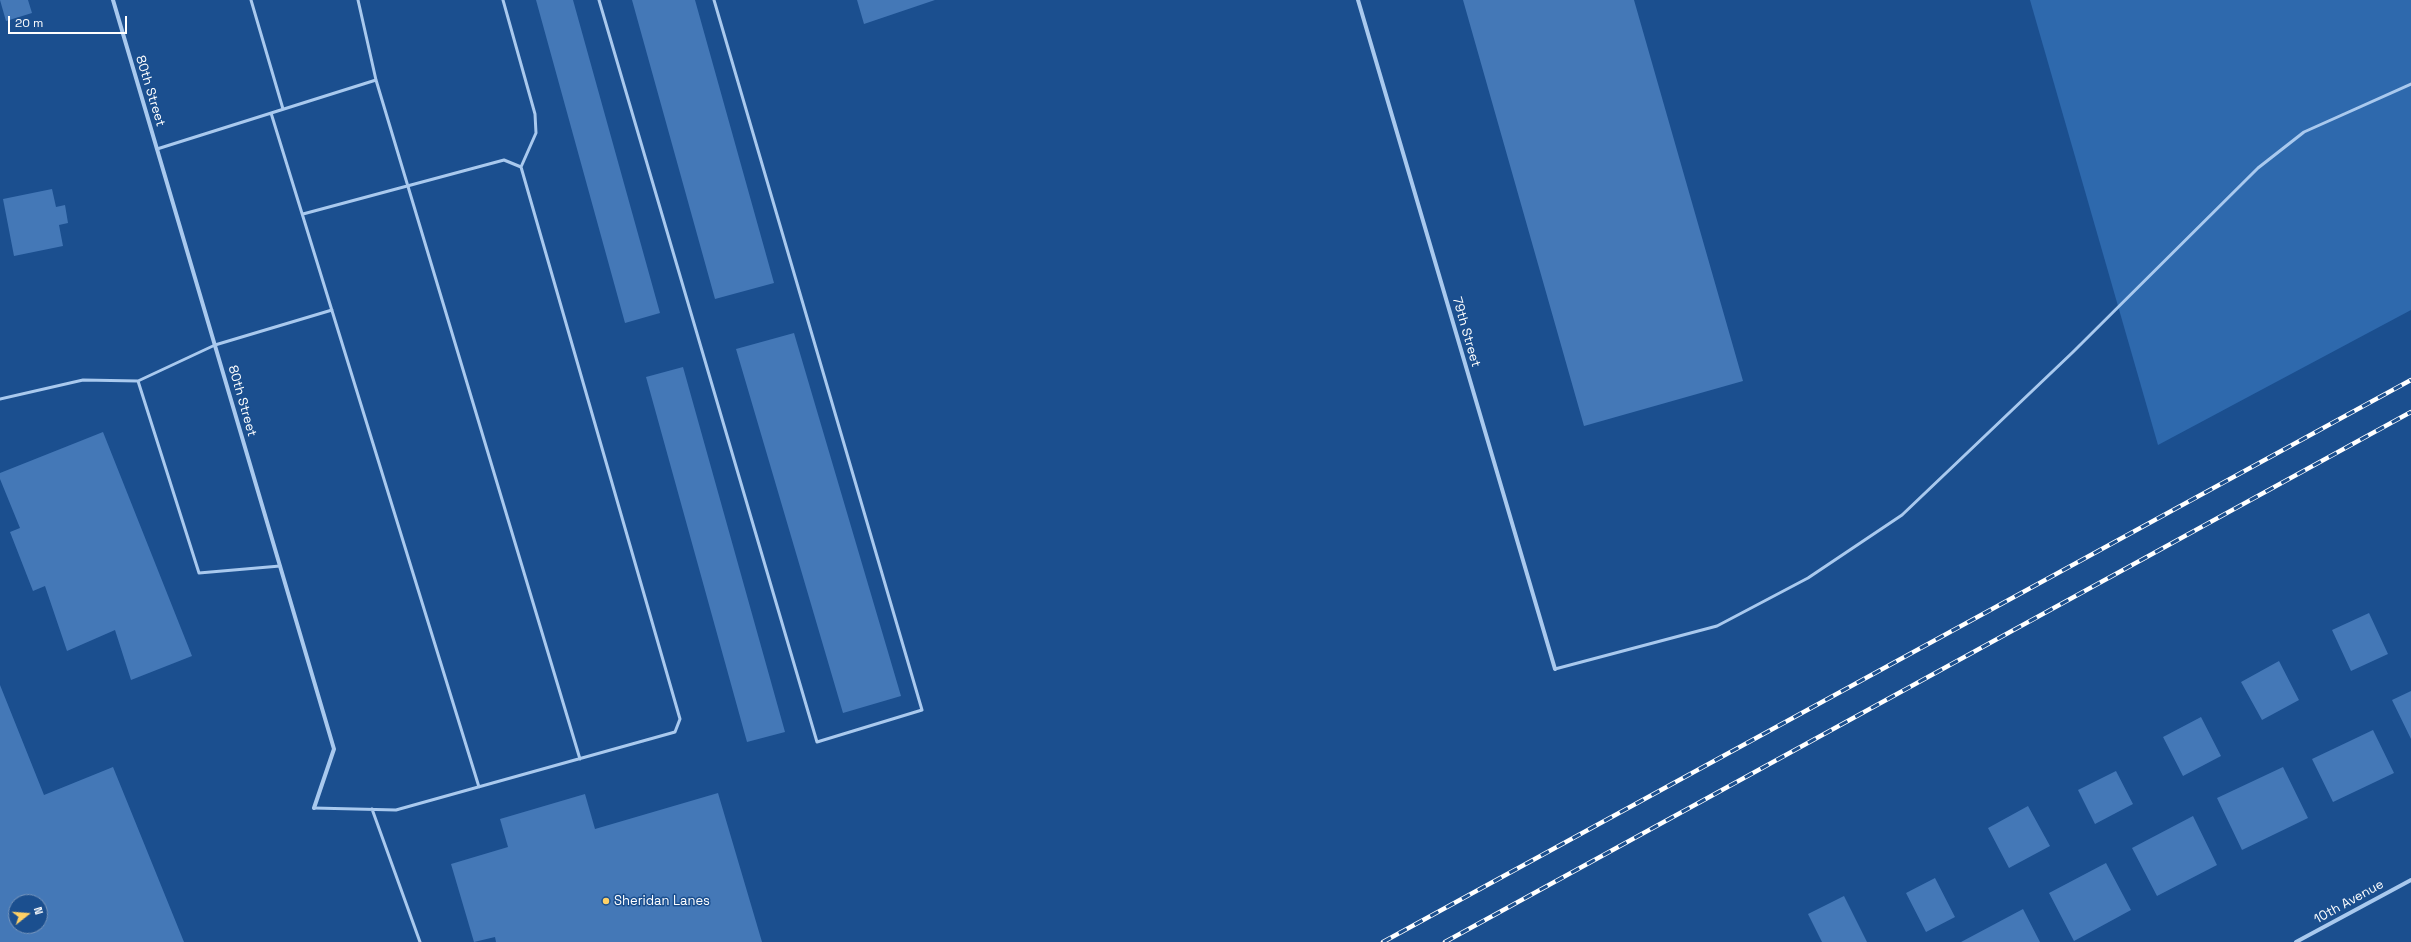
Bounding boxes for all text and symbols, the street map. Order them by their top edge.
scale bar [10,8,129,34]
text: 20 m [15,15,43,31]
street label: 80th Street [132,54,168,128]
street label: 79th Street [1449,295,1483,369]
street label: 80th Street [224,364,260,438]
street label: 10th Avenue [2312,877,2386,927]
place label: Sheridan Lanes [614,893,710,909]
north arrow [8,894,48,934]
marker: Sheridan Lanes [601,896,611,906]
text: N [31,905,46,916]

